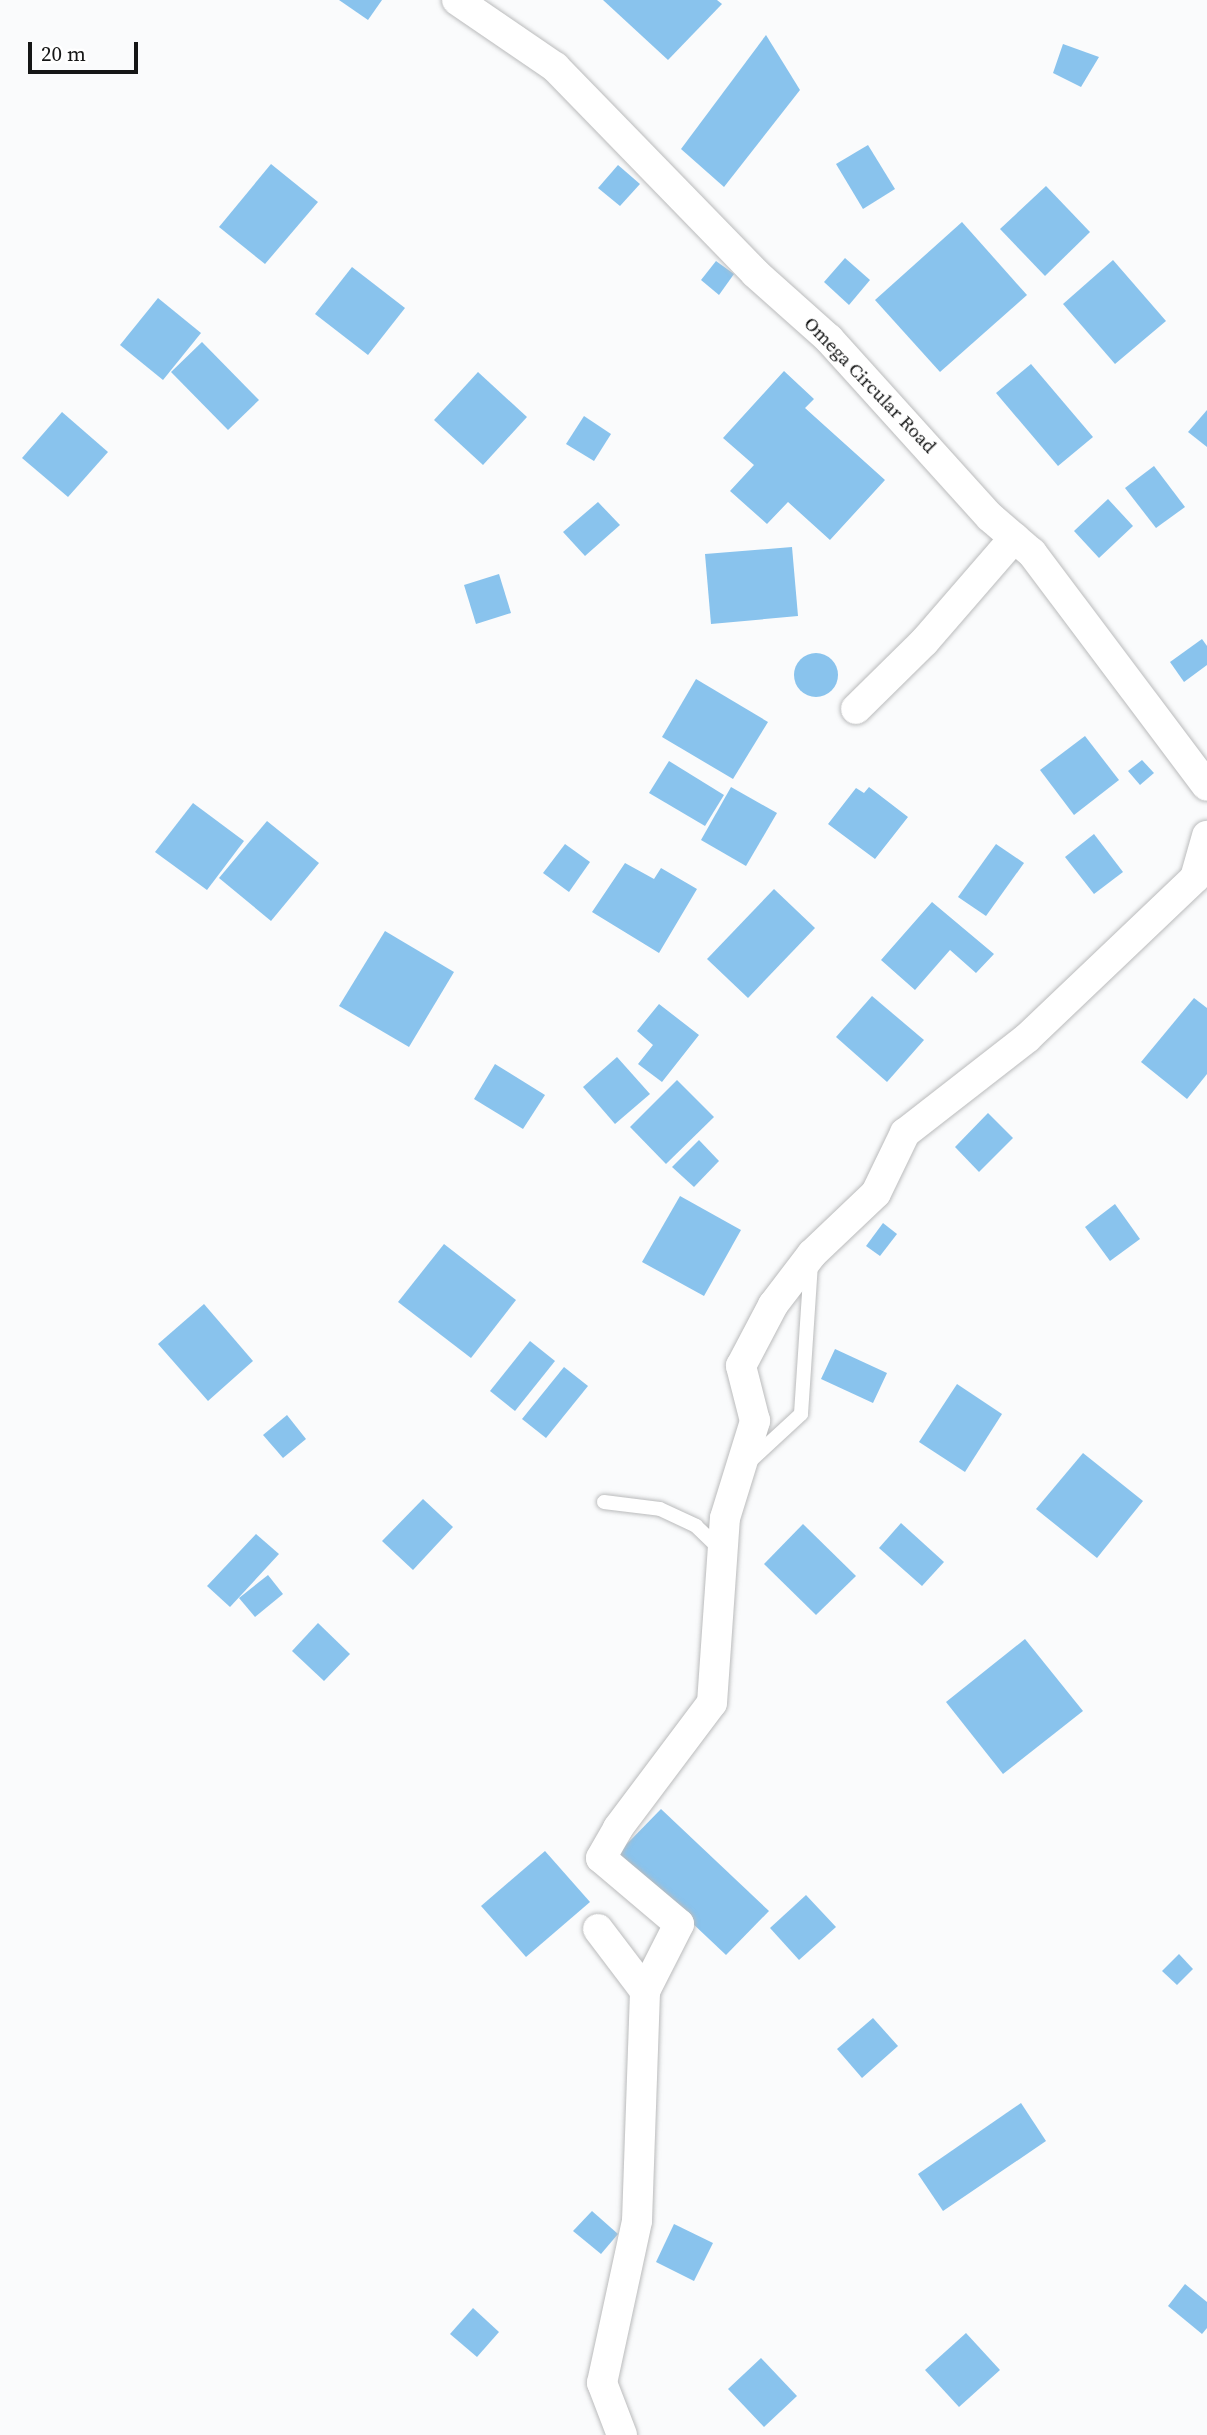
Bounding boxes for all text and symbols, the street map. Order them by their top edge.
scale bar [32,28,142,72]
text: 20 m [41,39,86,68]
street label: Omega Circular Road [799,312,941,458]

